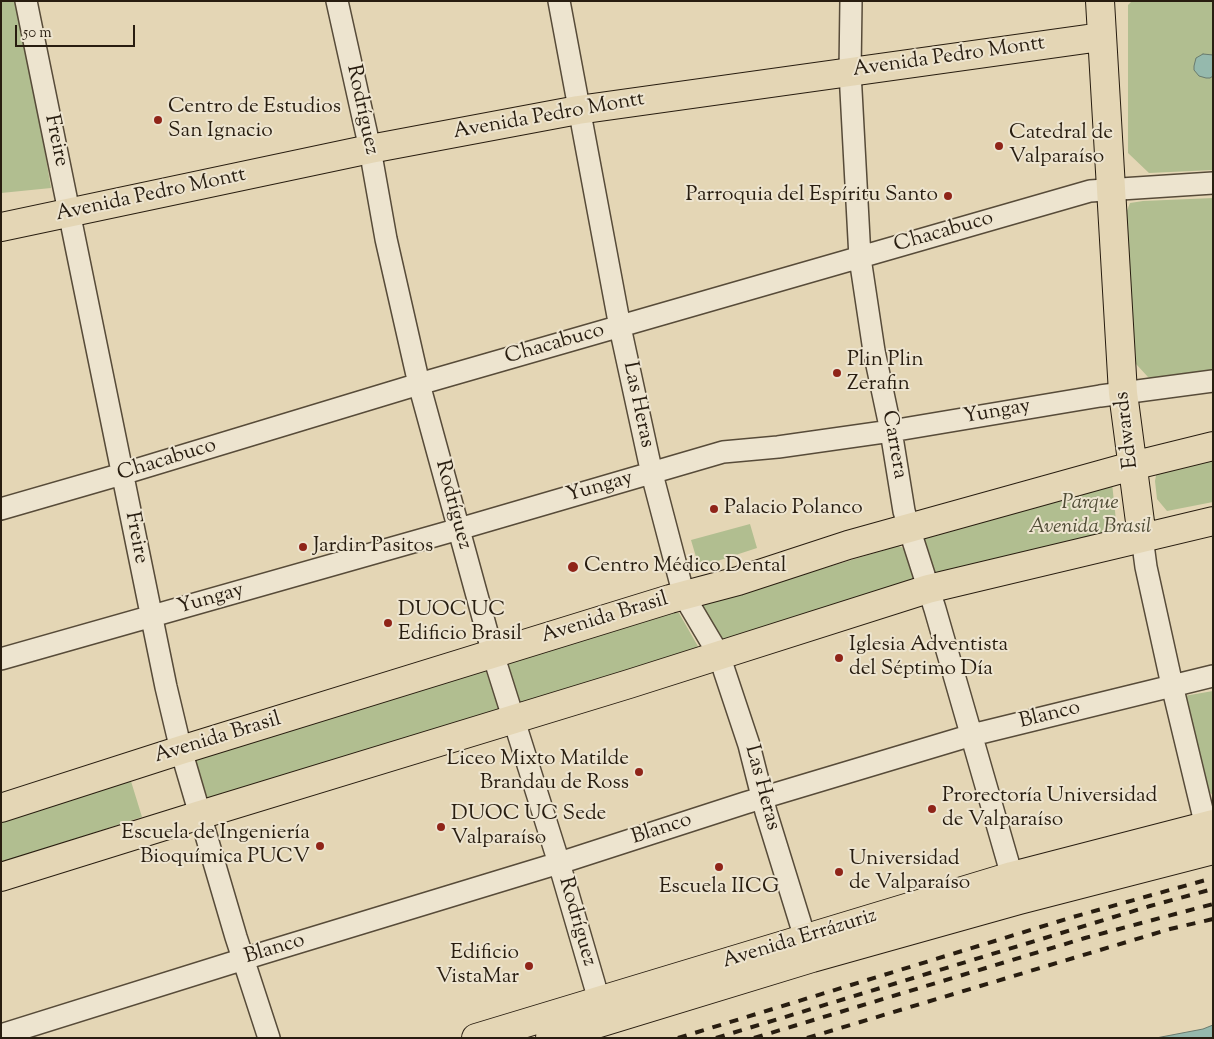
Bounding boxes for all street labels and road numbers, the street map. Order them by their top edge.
street label: Avenida Pedro Montt [851,32,1047,84]
street label: Rodríguez [339,63,383,157]
street label: Avenida Pedro Montt [451,88,647,146]
street label: Freire [37,113,73,169]
street label: Avenida Pedro Montt [54,164,248,228]
street label: Chacabuco [891,207,997,259]
street label: Chacabuco [502,319,608,371]
street label: Las Heras [616,360,658,450]
street label: Edwards [1111,390,1145,470]
street label: Yungay [961,395,1033,431]
street label: Carrera [875,409,911,481]
street label: Chacabuco [114,434,220,488]
street label: Rodríguez [428,458,476,552]
street label: Yungay [564,467,636,509]
street label: Freire [118,510,152,566]
street label: Yungay [175,579,247,621]
street label: Avenida Brasil [539,588,671,650]
street label: Blanco [1017,696,1083,736]
street label: Avenida Brasil [152,708,284,770]
street label: Las Heras [738,743,784,833]
street label: Blanco [629,808,695,852]
street label: Rodríguez [551,875,601,969]
street label: Avenida Errázuriz [720,905,880,975]
street label: Blanco [242,929,308,971]

